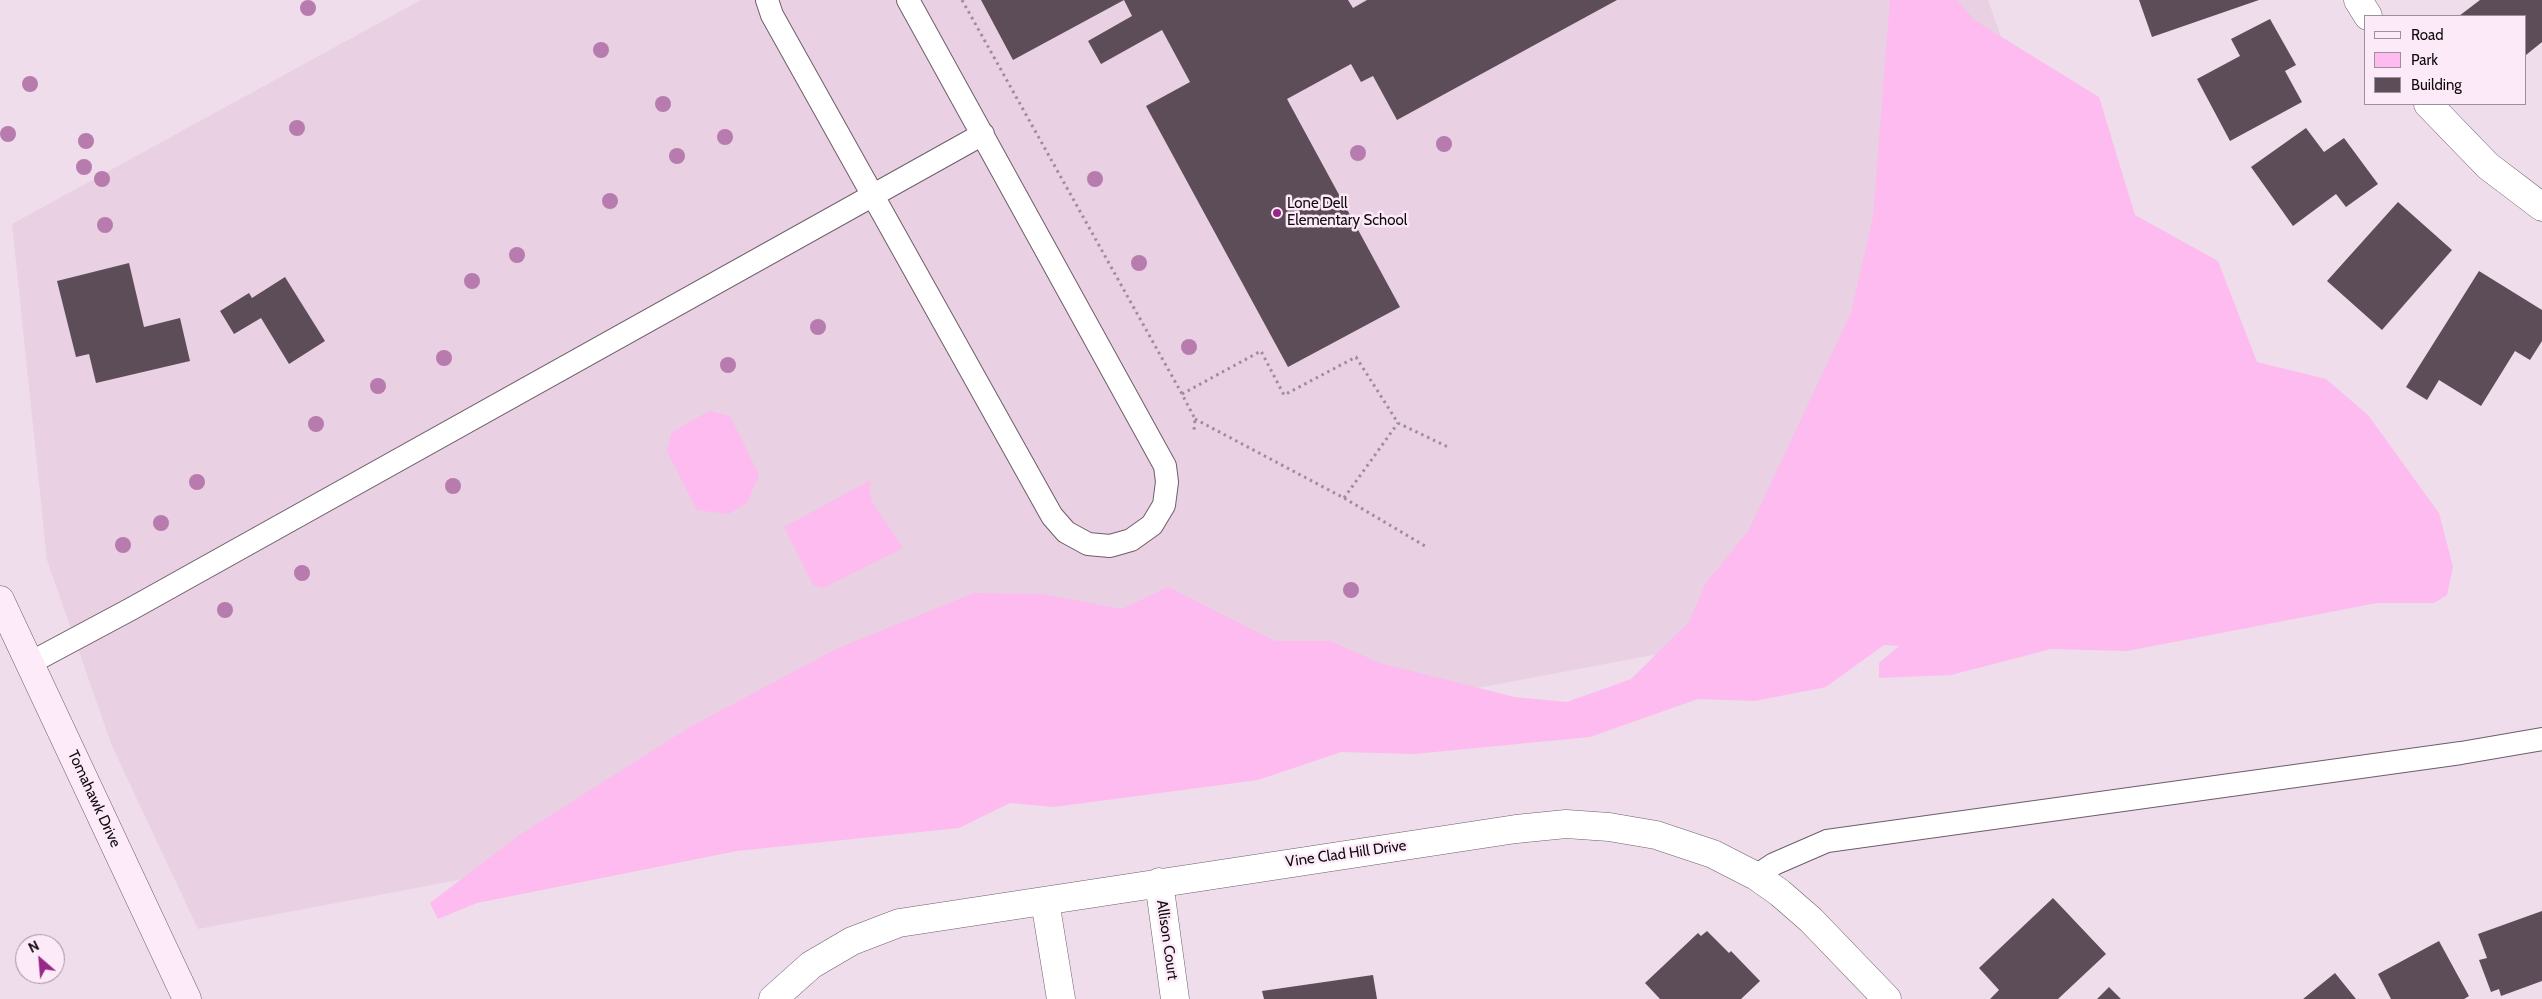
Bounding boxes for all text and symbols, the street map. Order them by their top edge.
legend [2364,15,2527,105]
text: Road [2411,26,2444,44]
text: Park [2411,51,2438,69]
text: Building [2411,76,2462,94]
place label: Lone Dell Elementary School [1287,195,1407,230]
marker: Lone Dell Elementary School [1271,207,1283,219]
street label: Tomahawk Drive [64,748,124,850]
street label: Vine Clad Hill Drive [1284,837,1408,871]
street label: Allison Court [1152,899,1182,981]
north arrow [15,934,65,984]
text: N [25,936,42,957]

